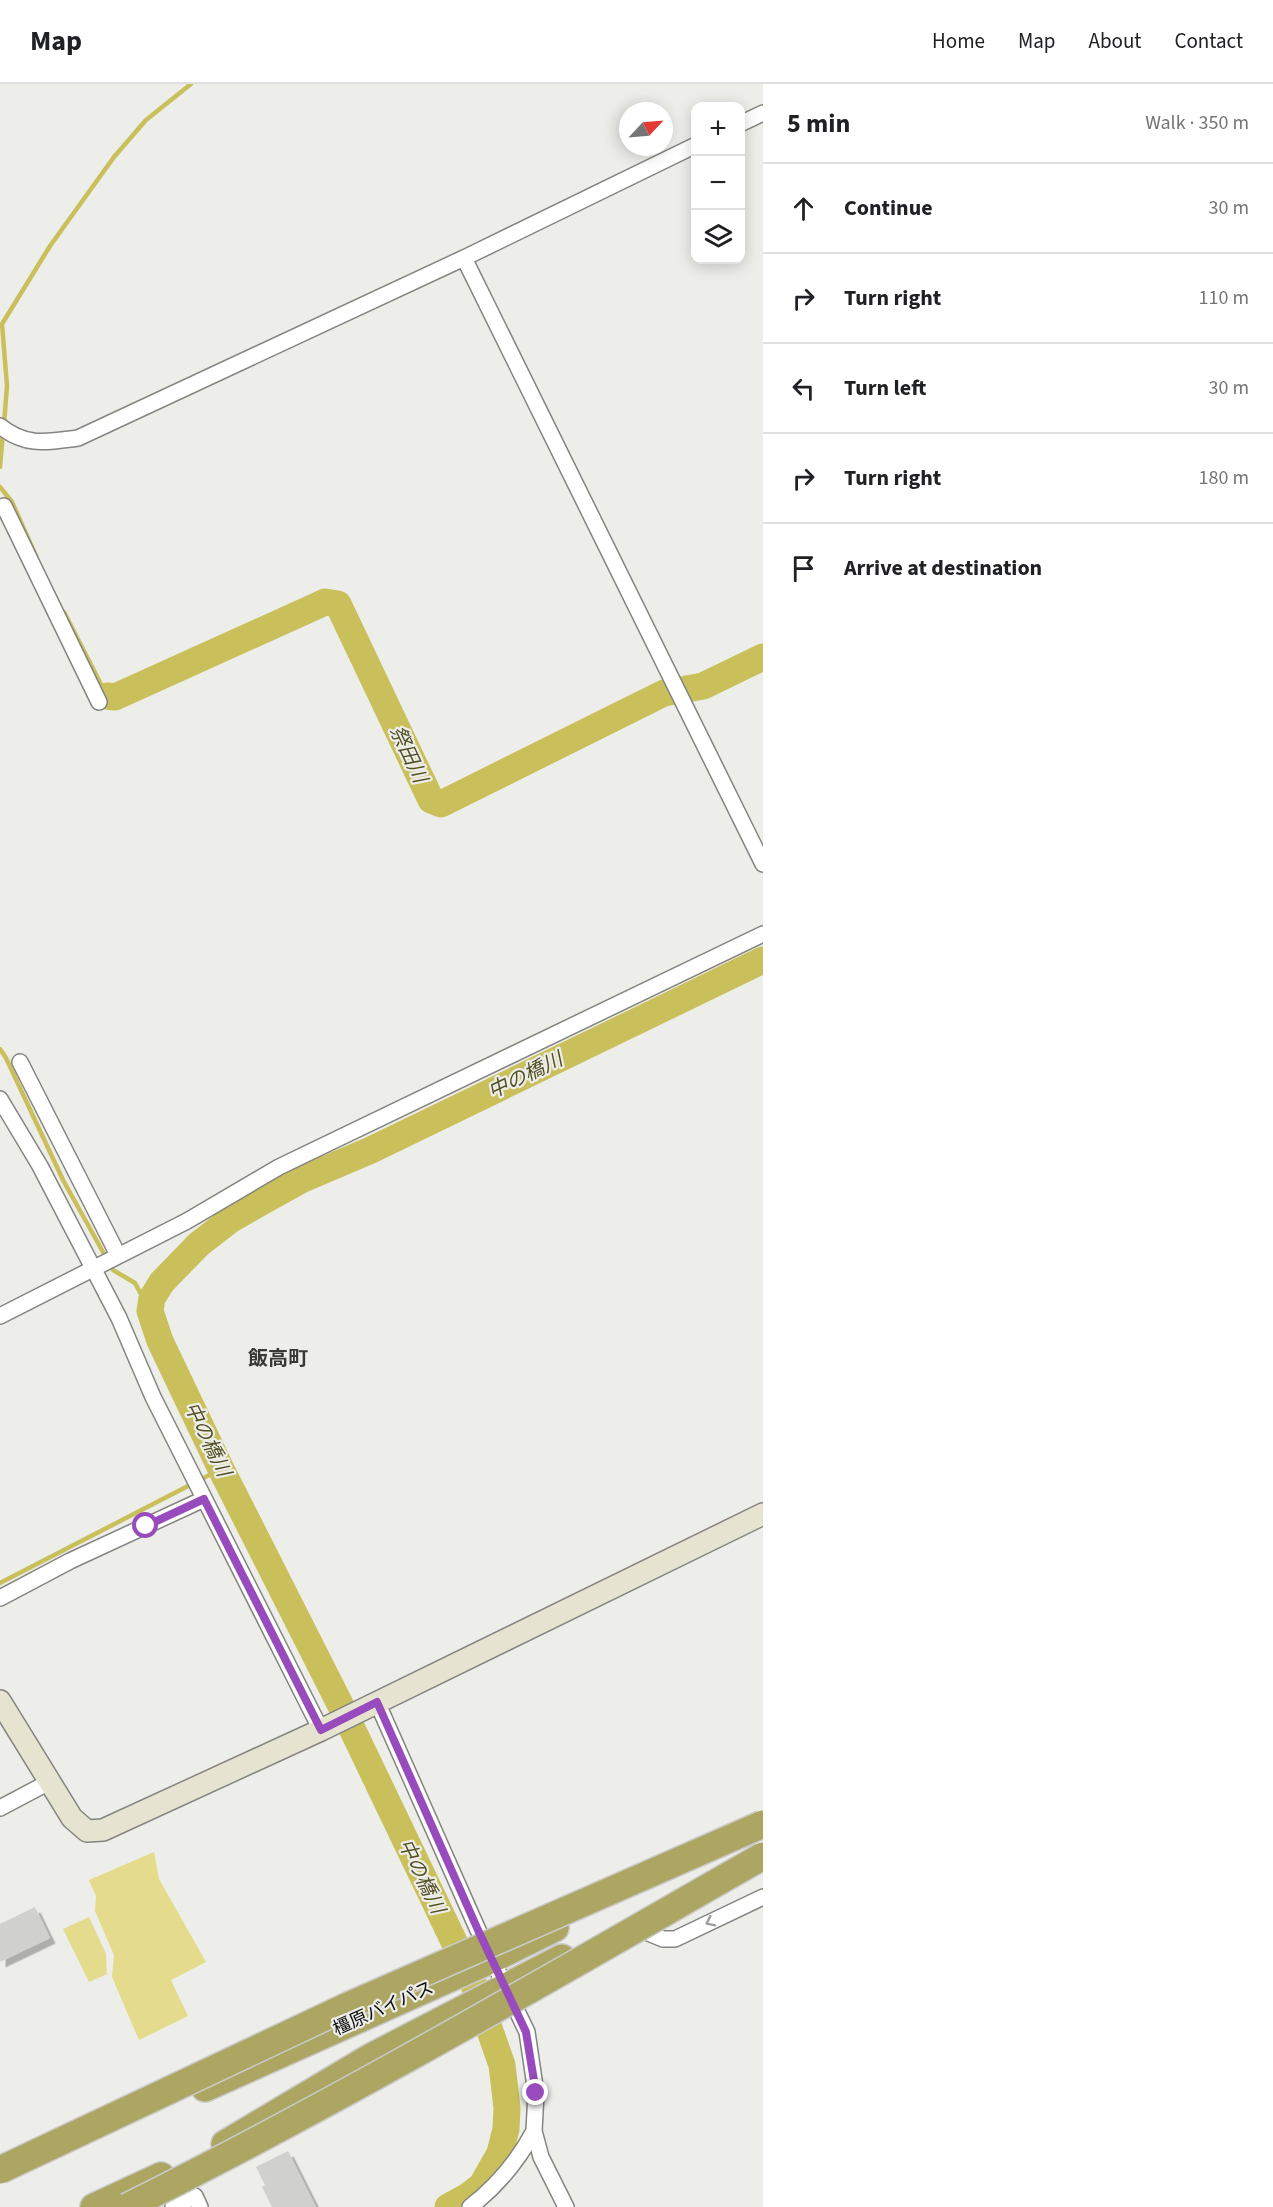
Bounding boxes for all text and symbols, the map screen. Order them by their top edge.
text: Map [30,21,82,61]
text: Home [932,26,985,56]
text: Map [1018,26,1056,56]
text: About [1089,26,1141,56]
text: Contact [1174,26,1243,56]
north arrow [619,102,673,156]
map controls [691,102,745,264]
button: + [691,102,745,156]
text: 5 min [787,105,850,142]
text: Walk · 350 m [1145,109,1249,137]
button: − [691,156,745,210]
icon: ahead [787,192,820,225]
text: Continue [844,192,933,224]
text: 30 m [1209,194,1249,222]
button: layers [691,210,745,264]
icon: right [787,282,820,315]
text: Turn right [844,282,941,314]
text: 110 m [1199,284,1249,312]
icon: left [787,372,820,405]
text: Turn left [844,372,926,404]
text: 30 m [1209,374,1249,402]
icon: right [787,462,820,495]
text: Turn right [844,462,941,494]
text: 180 m [1199,464,1249,492]
icon: arrive [787,552,820,585]
text: Arrive at destination [844,552,1042,584]
water label: 祭田川 [383,721,434,789]
water label: 中の橋川 [483,1045,569,1106]
district label: 飯高町 [248,1345,308,1373]
water label: 中の橋川 [177,1397,238,1483]
route start [132,1512,158,1538]
water label: 中の橋川 [391,1834,452,1920]
one-way arrow [706,1915,717,1926]
street label: 橿原バイパス [329,1975,437,2042]
route end [522,2079,548,2105]

